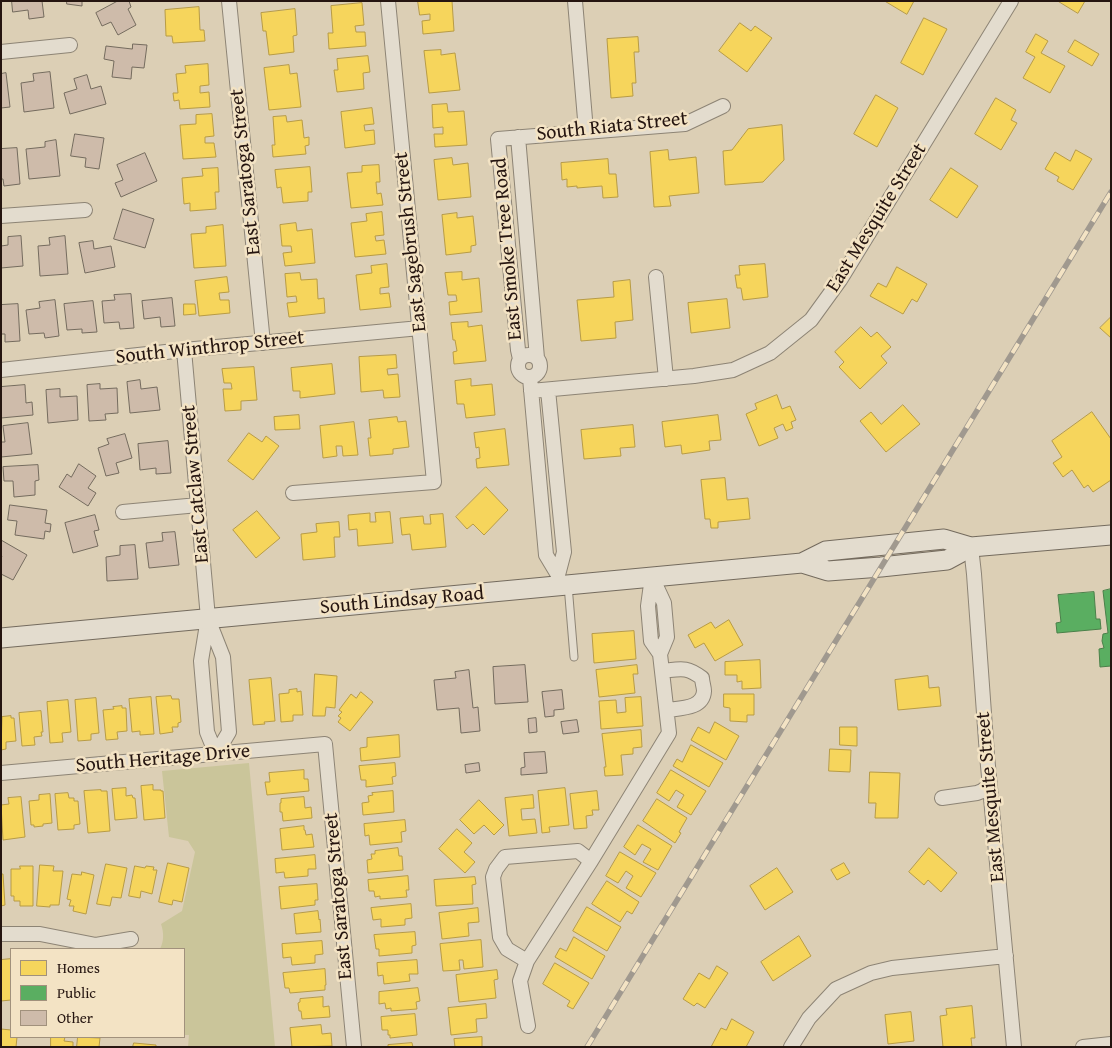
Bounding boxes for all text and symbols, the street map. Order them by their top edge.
street label: East Saratoga Street [225,88,267,256]
street label: South Riata Street [535,107,689,147]
street label: East Mesquite Street [821,139,933,297]
street label: East Sagebrush Street [390,151,432,333]
street label: East Smoke Tree Road [488,157,528,341]
street label: South Winthrop Street [114,326,306,370]
street label: East Catclaw Street [177,404,215,564]
street label: South Lindsay Road [319,582,485,620]
street label: East Mesquite Street [972,711,1010,883]
street label: South Heritage Drive [75,739,251,779]
street label: East Saratoga Street [320,812,358,980]
legend [10,948,185,1038]
text: Homes [57,957,100,978]
text: Public [57,982,96,1003]
text: Other [57,1007,93,1028]

